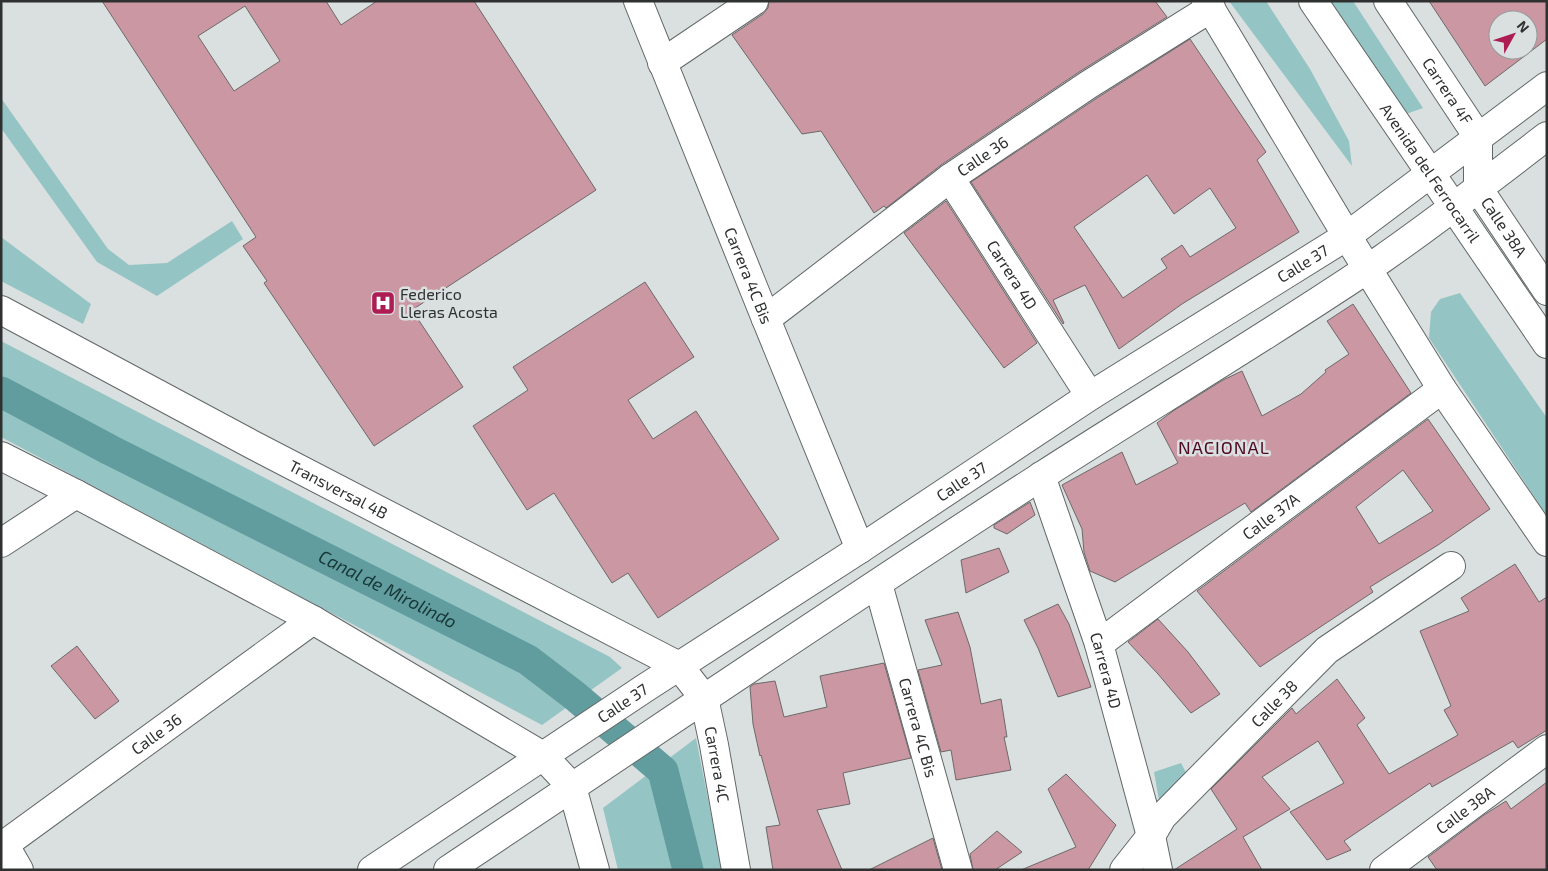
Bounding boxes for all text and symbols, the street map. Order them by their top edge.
north arrow [1488,10,1538,60]
text: N [1514,17,1533,36]
street label: Carrera 4F [1419,54,1477,128]
street label: Avenida del Ferrocarril [1377,99,1485,246]
street label: Calle 36 [953,132,1011,180]
street label: Calle 38A [1478,193,1531,260]
street label: Carrera 4C Bis [721,224,777,327]
street label: Carrera 4D [983,236,1042,313]
street label: Calle 37 [1273,240,1332,286]
place label: Federico Lleras Acosta [400,284,498,321]
hospital icon: Federico Lleras Acosta [370,290,396,316]
district label: NACIONAL [1178,436,1270,458]
street label: Transversal 4B [286,455,391,522]
street label: Calle 37 [932,457,990,505]
street label: Calle 37A [1238,489,1303,543]
water label: Canal de Mirolindo [315,545,461,632]
street label: Carrera 4D [1087,629,1126,711]
street label: Carrera 4C Bis [896,675,942,779]
street label: Calle 38 [1247,676,1301,730]
street label: Calle 37 [593,679,651,726]
street label: Calle 36 [127,709,185,758]
street label: Carrera 4C [701,724,734,804]
street label: Calle 38A [1432,781,1498,837]

